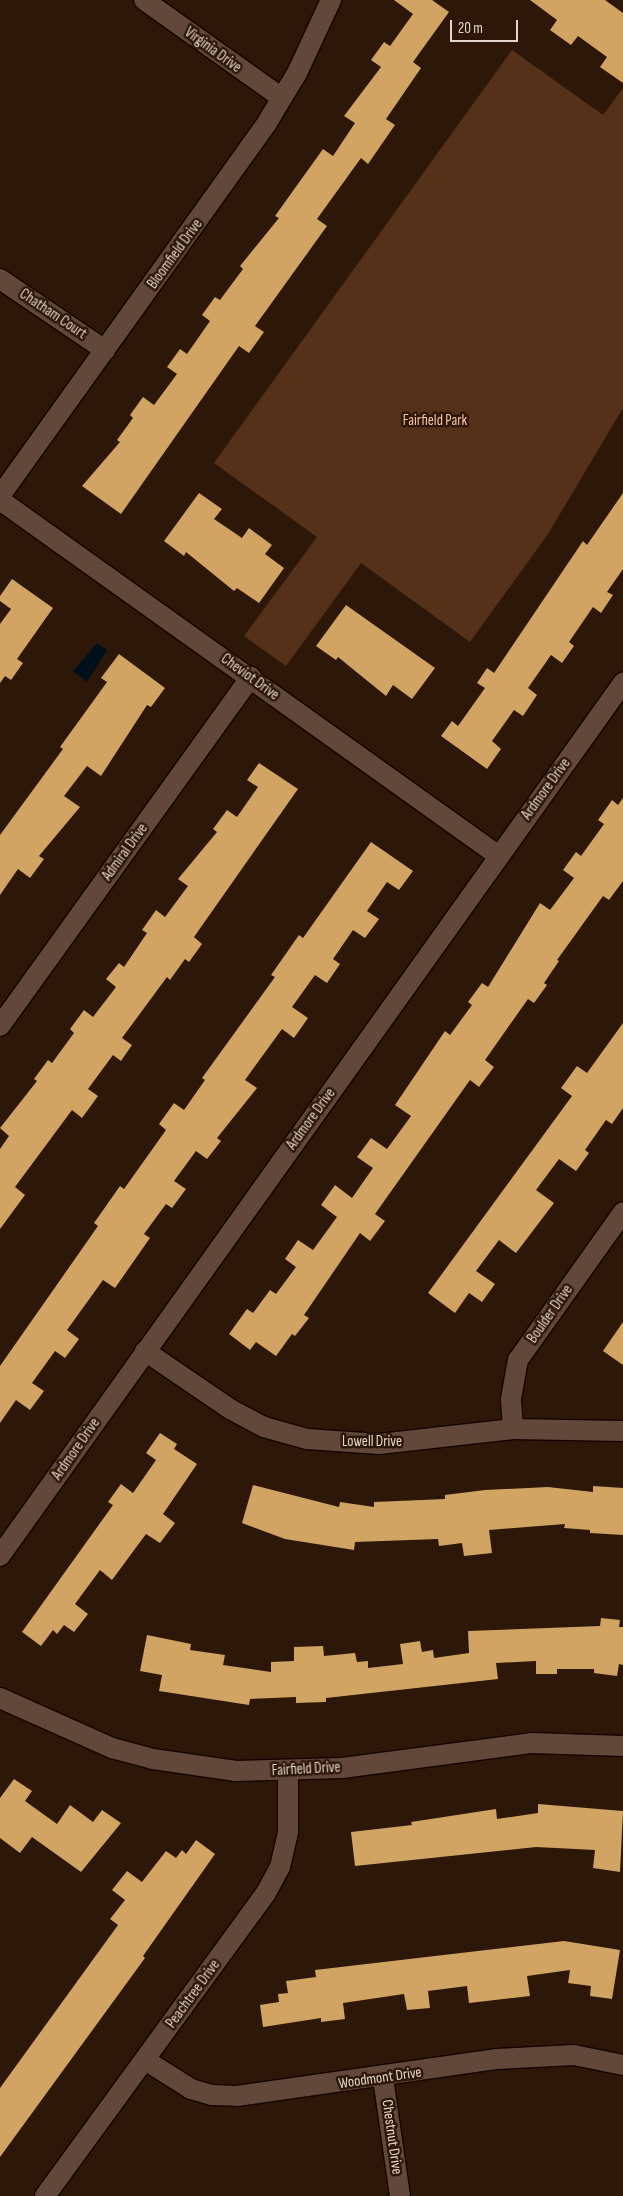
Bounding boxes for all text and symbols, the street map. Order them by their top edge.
scale bar [453,10,520,42]
text: 20 m [458,19,483,38]
street label: Virginia Drive [181,23,245,77]
street label: Bloomfield Drive [144,216,206,292]
street label: Chatham Court [16,285,90,343]
park label: Fairfield Park [403,412,467,430]
street label: Cheviot Drive [217,650,283,704]
street label: Ardmore Drive [518,755,574,823]
street label: Admiral Drive [98,820,152,884]
street label: Ardmore Drive [283,1085,339,1153]
street label: Boulder Drive [523,1281,577,1347]
street label: Ardmore Drive [48,1415,104,1483]
street label: Lowell Drive [342,1433,402,1451]
street label: Fairfield Drive [271,1758,341,1780]
street label: Peachtree Drive [162,1956,224,2032]
street label: Woodmont Drive [337,2063,423,2093]
street label: Chestnut Drive [378,2098,406,2176]

